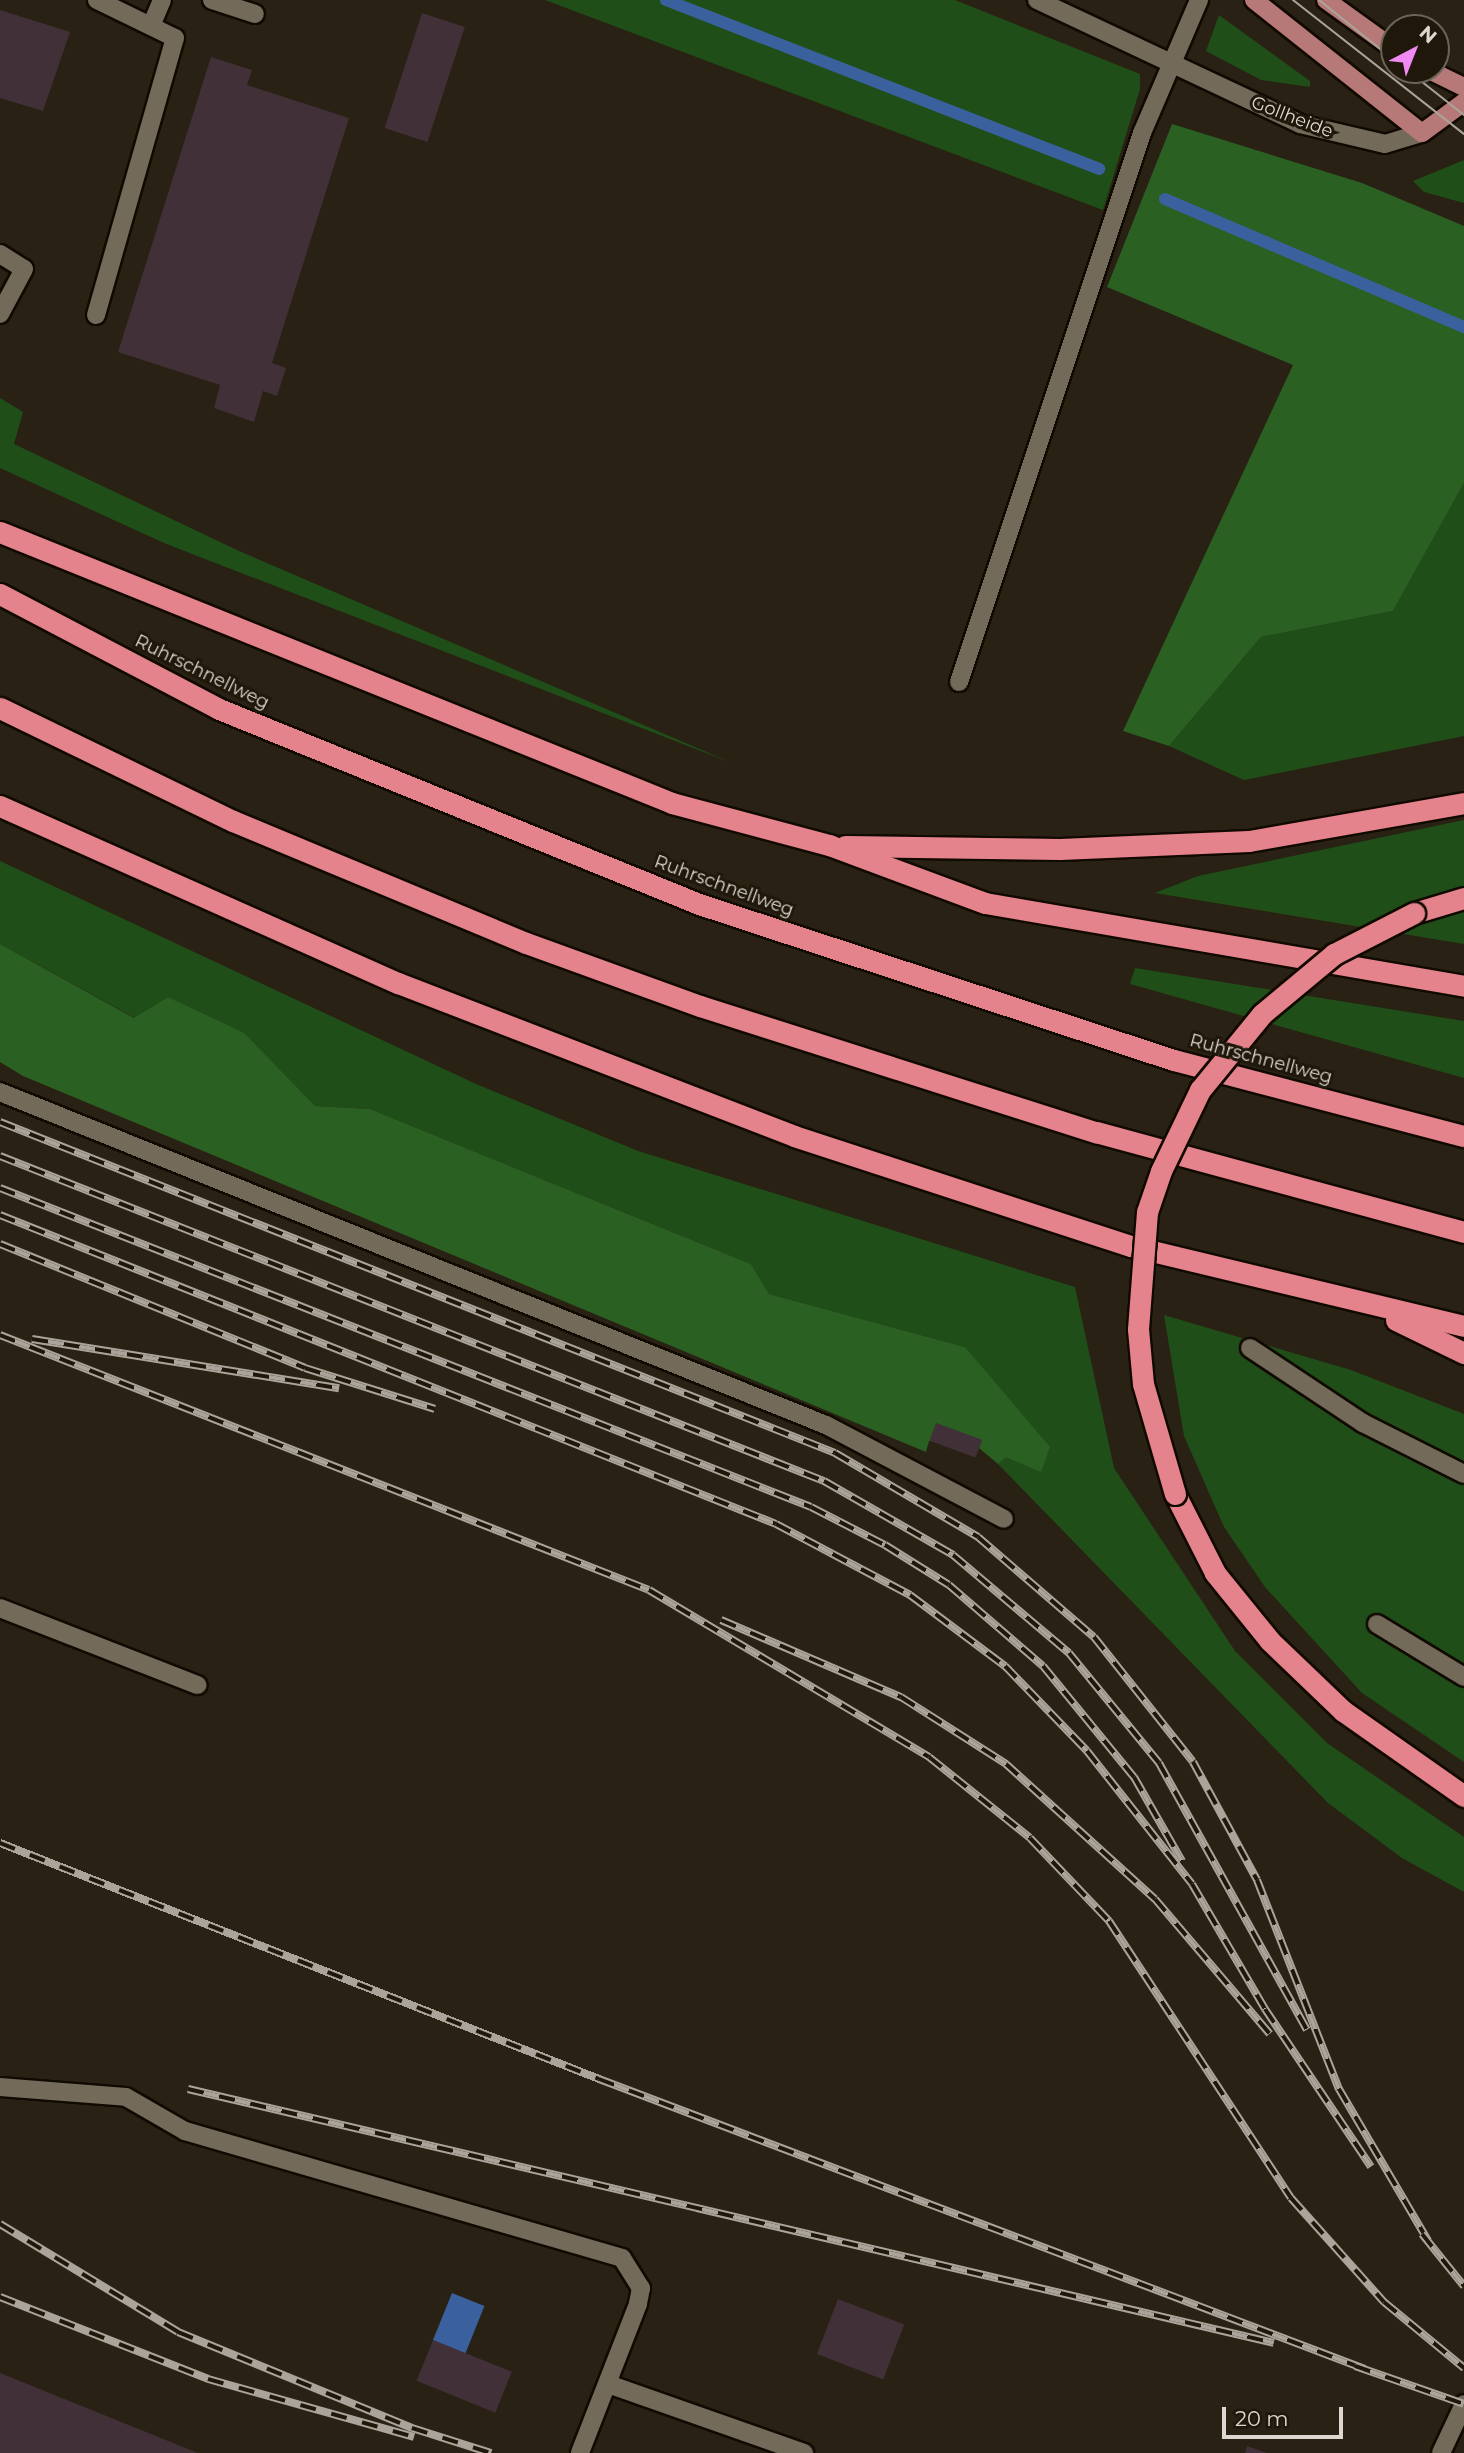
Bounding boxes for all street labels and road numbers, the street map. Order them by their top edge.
street label: Gollheide [1248,92,1336,142]
street label: Ruhrschnellweg [131,630,273,714]
street label: Ruhrschnellweg [651,851,797,921]
street label: Ruhrschnellweg [1187,1030,1335,1088]

